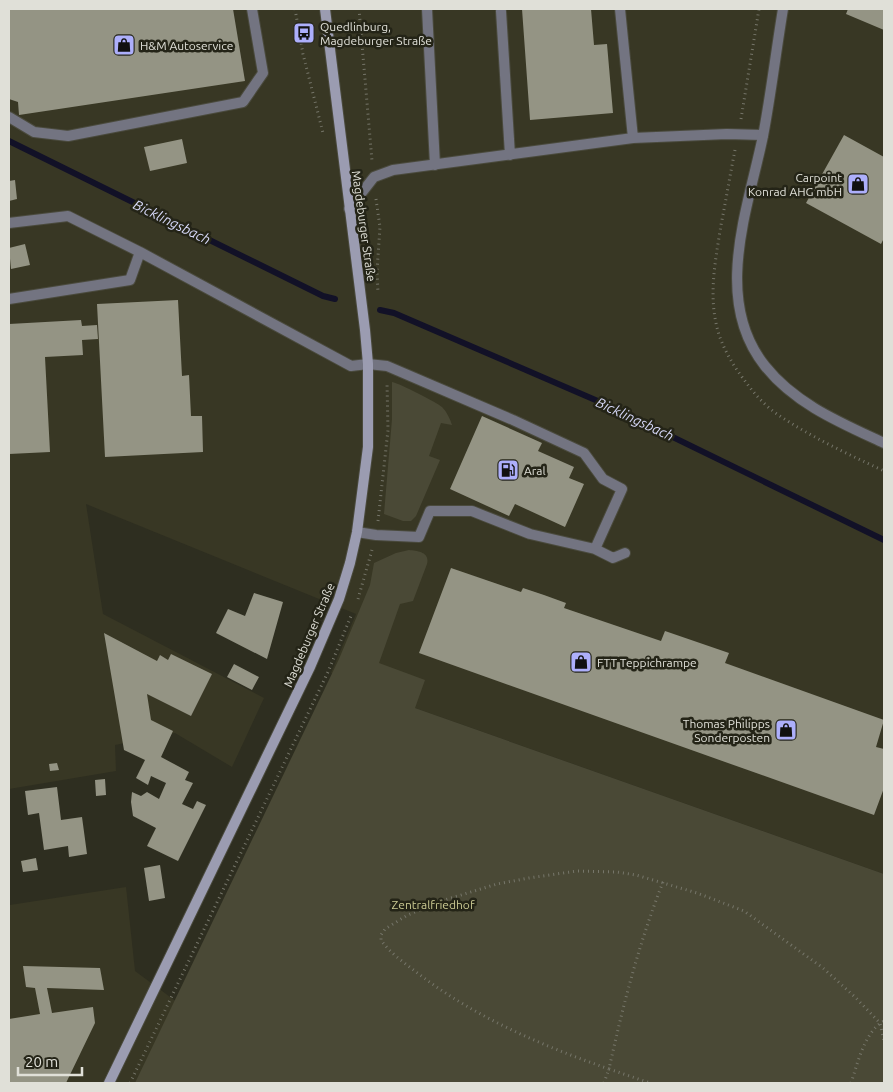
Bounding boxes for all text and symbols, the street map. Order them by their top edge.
place label: Quedlinburg, Magdeburger Straße [320,20,432,47]
bus stop icon: Quedlinburg, Magdeburger Straße [292,21,316,45]
shop icon: H&M Autoservice [112,33,136,57]
place label: H&M Autoservice [140,39,233,52]
street label: Magdeburger Straße [350,170,378,282]
place label: Carpoint Konrad AHG mbH [748,171,842,198]
shop icon: Carpoint Konrad AHG mbH [846,172,870,196]
water label: Bicklingsbach [131,196,213,248]
water label: Bicklingsbach [594,394,676,444]
fuel station icon: Aral [496,458,520,482]
place label: Aral [524,464,546,477]
street label: Magdeburger Straße [281,581,337,689]
shop icon: FTT Teppichrampe [569,650,593,674]
place label: FTT Teppichrampe [597,656,697,669]
place label: Thomas Philipps Sonderposten [683,717,770,744]
shop icon: Thomas Philipps Sonderposten [774,718,798,742]
park label: Zentralfriedhof [392,898,475,911]
scale bar [18,1044,81,1076]
text: 20 m [25,1053,58,1070]

